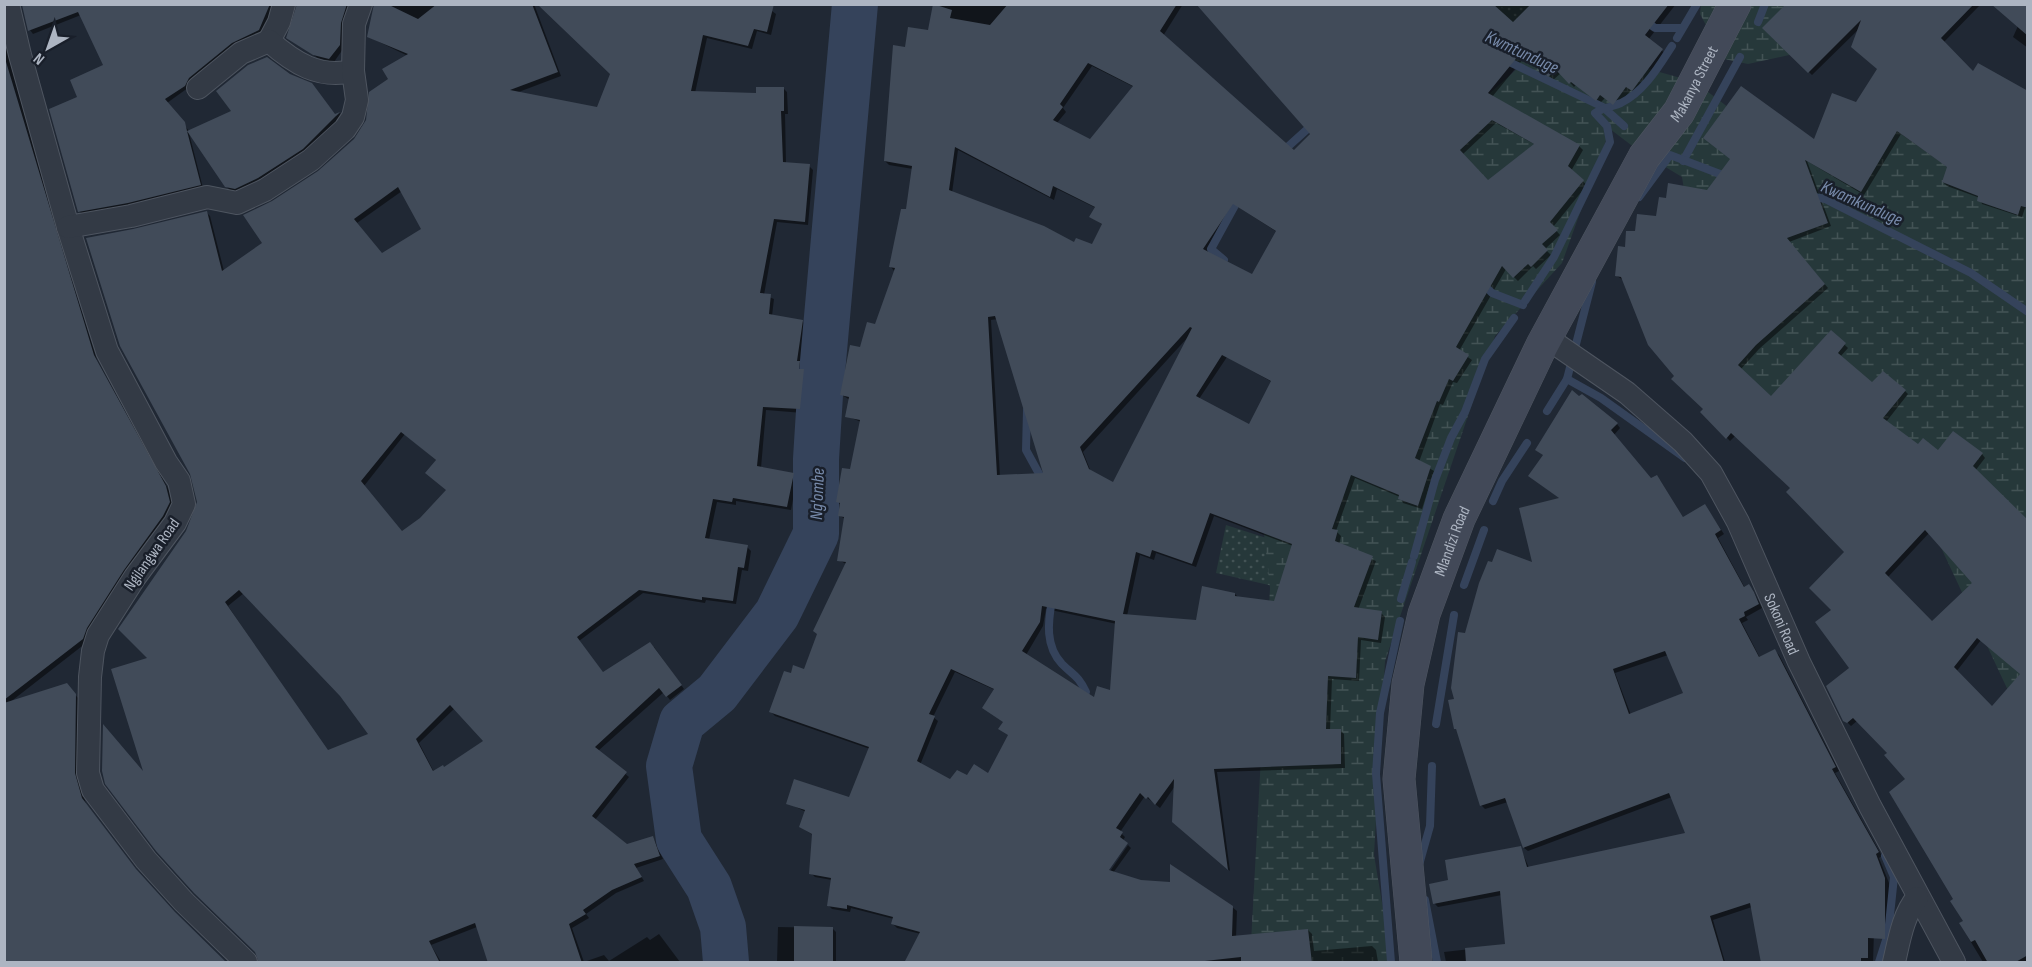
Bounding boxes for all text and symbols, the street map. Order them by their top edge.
north arrow [18,18,78,78]
water label: Kwmtunduge [1482,26,1562,79]
street label: Makanya Street [1667,43,1723,126]
text: N [30,48,49,68]
water label: Kwamkunduge [1818,176,1906,231]
water label: Ng'ombe [806,468,829,520]
street label: Mlandizi Road [1431,504,1475,579]
street label: Ngilangwa Road [120,515,184,595]
street label: Sokoni Road [1759,591,1803,658]

